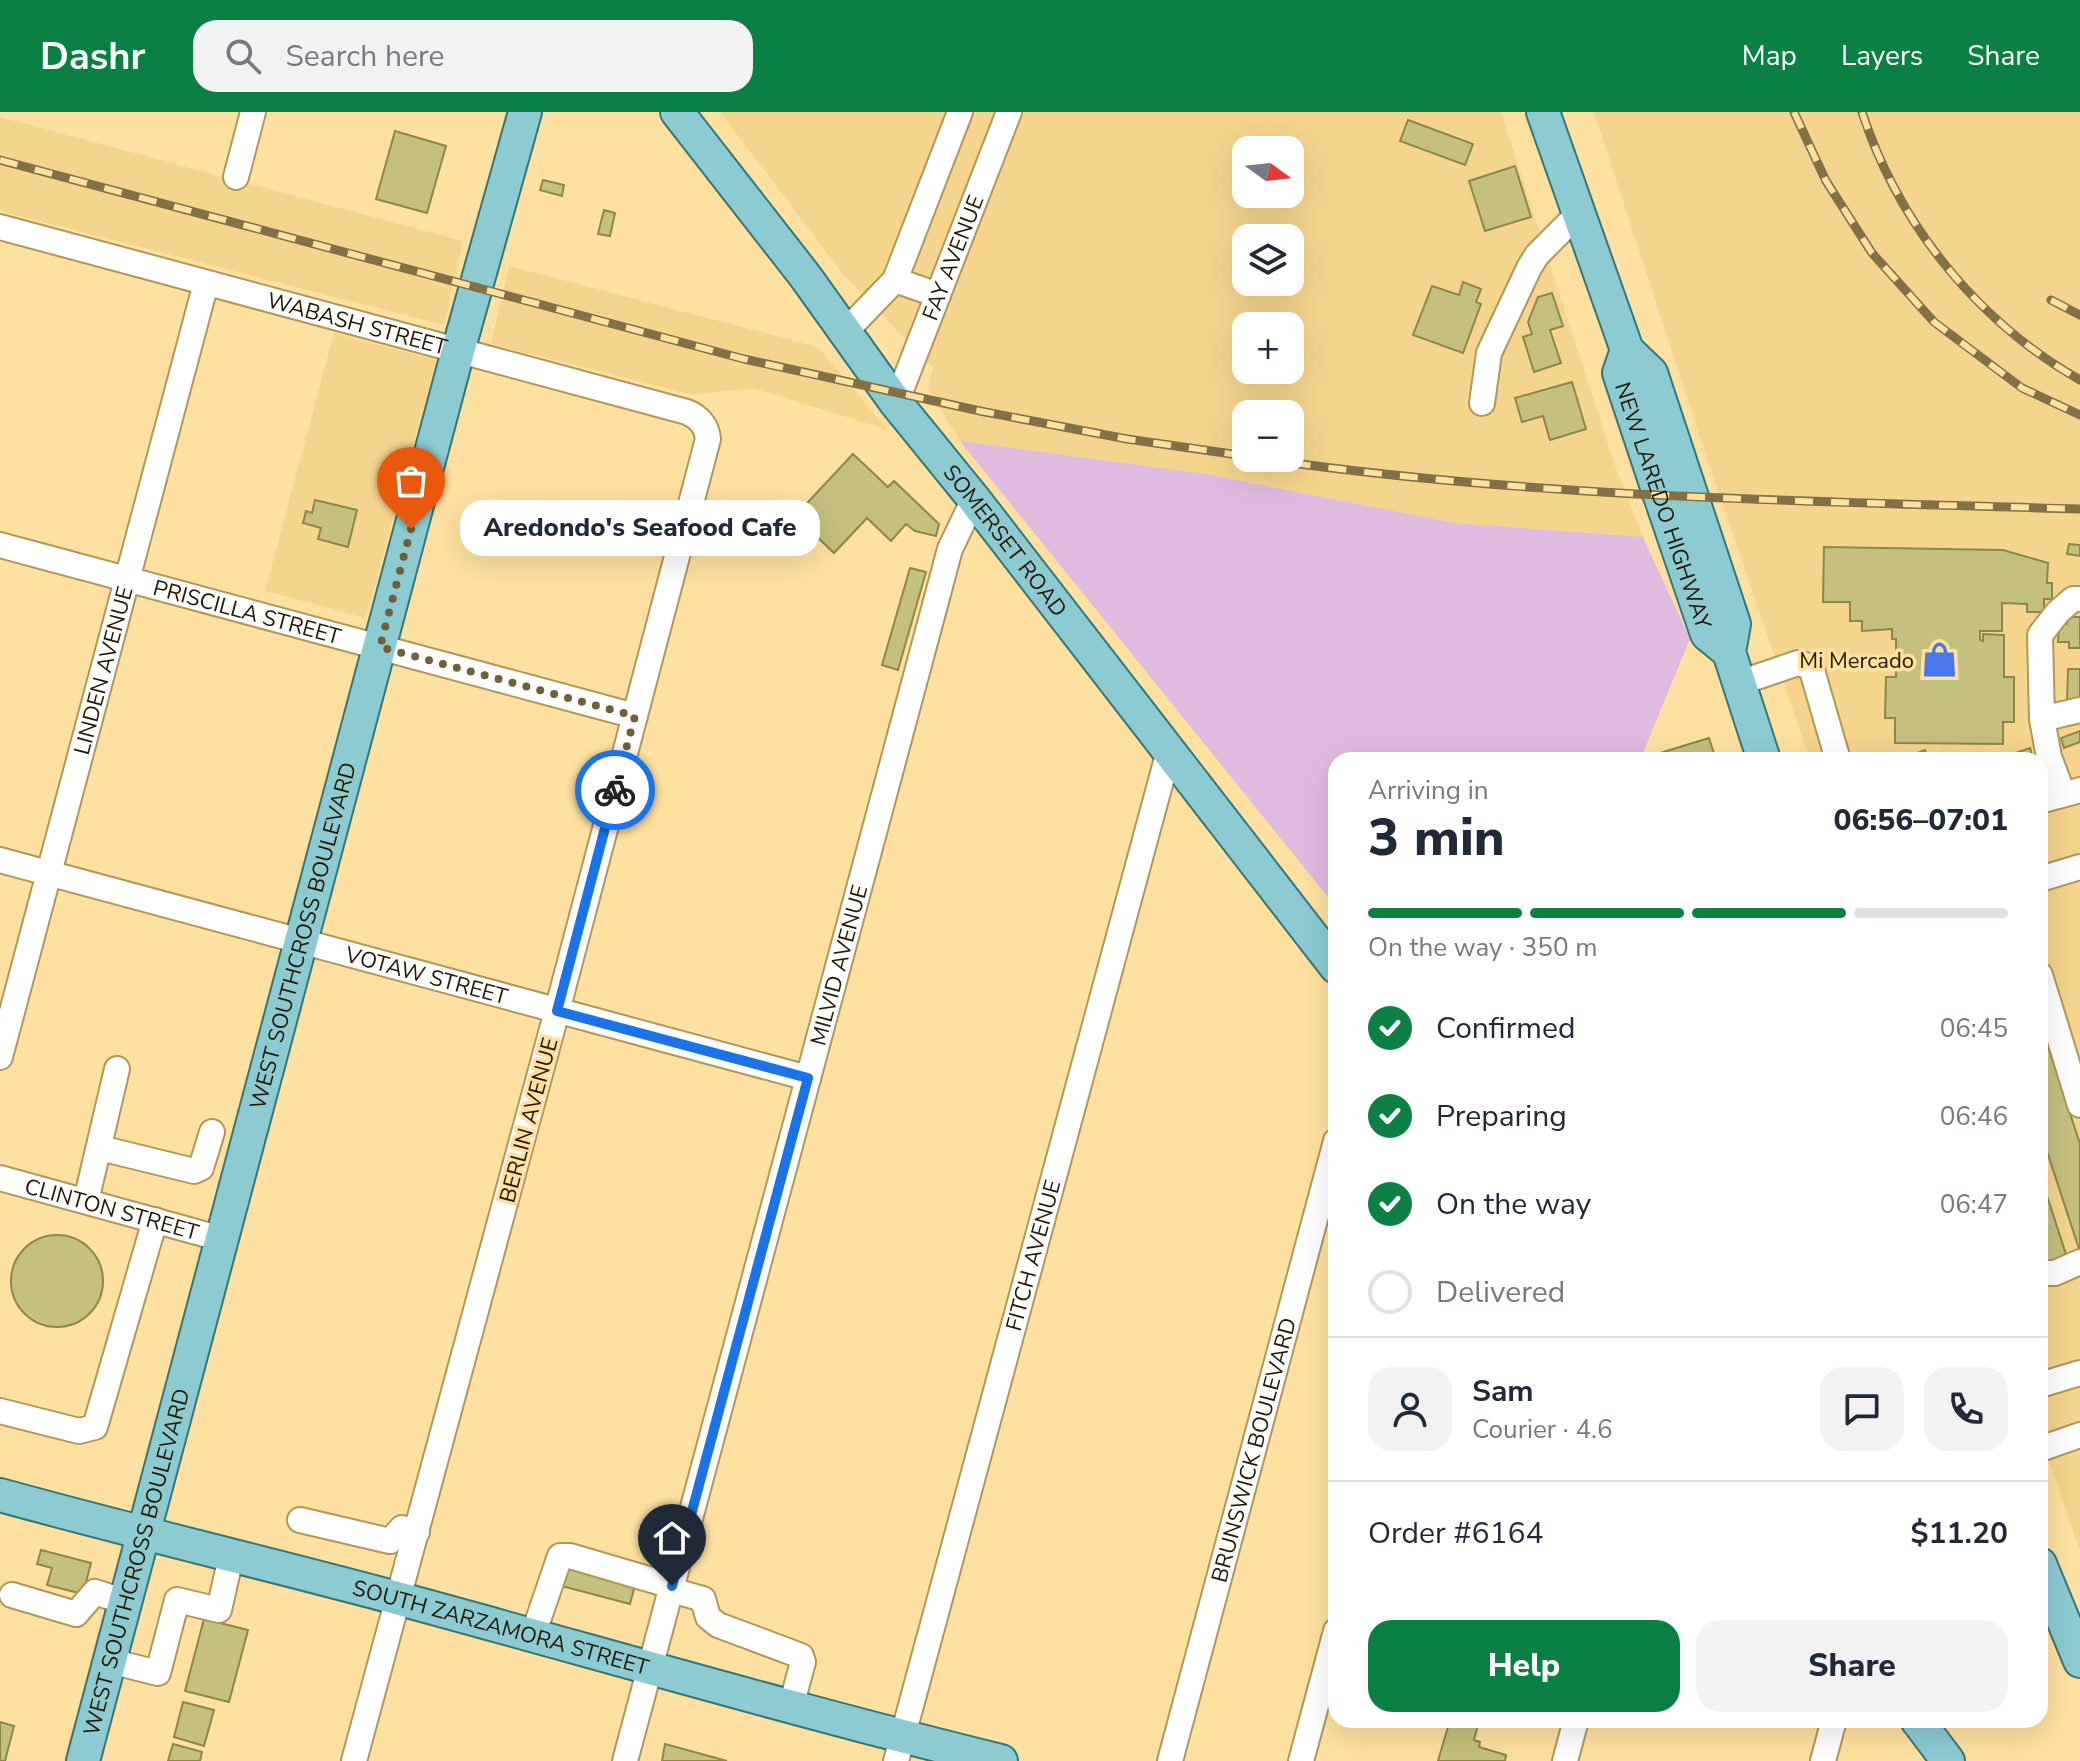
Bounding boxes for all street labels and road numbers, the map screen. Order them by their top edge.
street label: FAY AVENUE [915,191,991,325]
street label: WABASH STREET [264,286,451,363]
street label: NEW LAREDO HIGHWAY [1607,378,1718,634]
street label: SOMERSET ROAD [936,459,1074,623]
street label: PRISCILLA STREET [150,573,345,652]
street label: LINDEN AVENUE [67,583,141,758]
street label: WEST SOUTHCROSS BOULEVARD [243,759,364,1113]
street label: MILVID AVENUE [804,882,875,1049]
street label: VOTAW STREET [341,940,512,1013]
street label: BERLIN AVENUE [492,1034,565,1206]
street label: CLINTON STREET [21,1171,203,1248]
street label: FITCH AVENUE [999,1177,1068,1334]
street label: BRUNSWICK BOULEVARD [1204,1315,1304,1586]
street label: WEST SOUTHCROSS BOULEVARD [76,1385,197,1739]
street label: SOUTH ZARZAMORA STREET [349,1573,653,1683]

